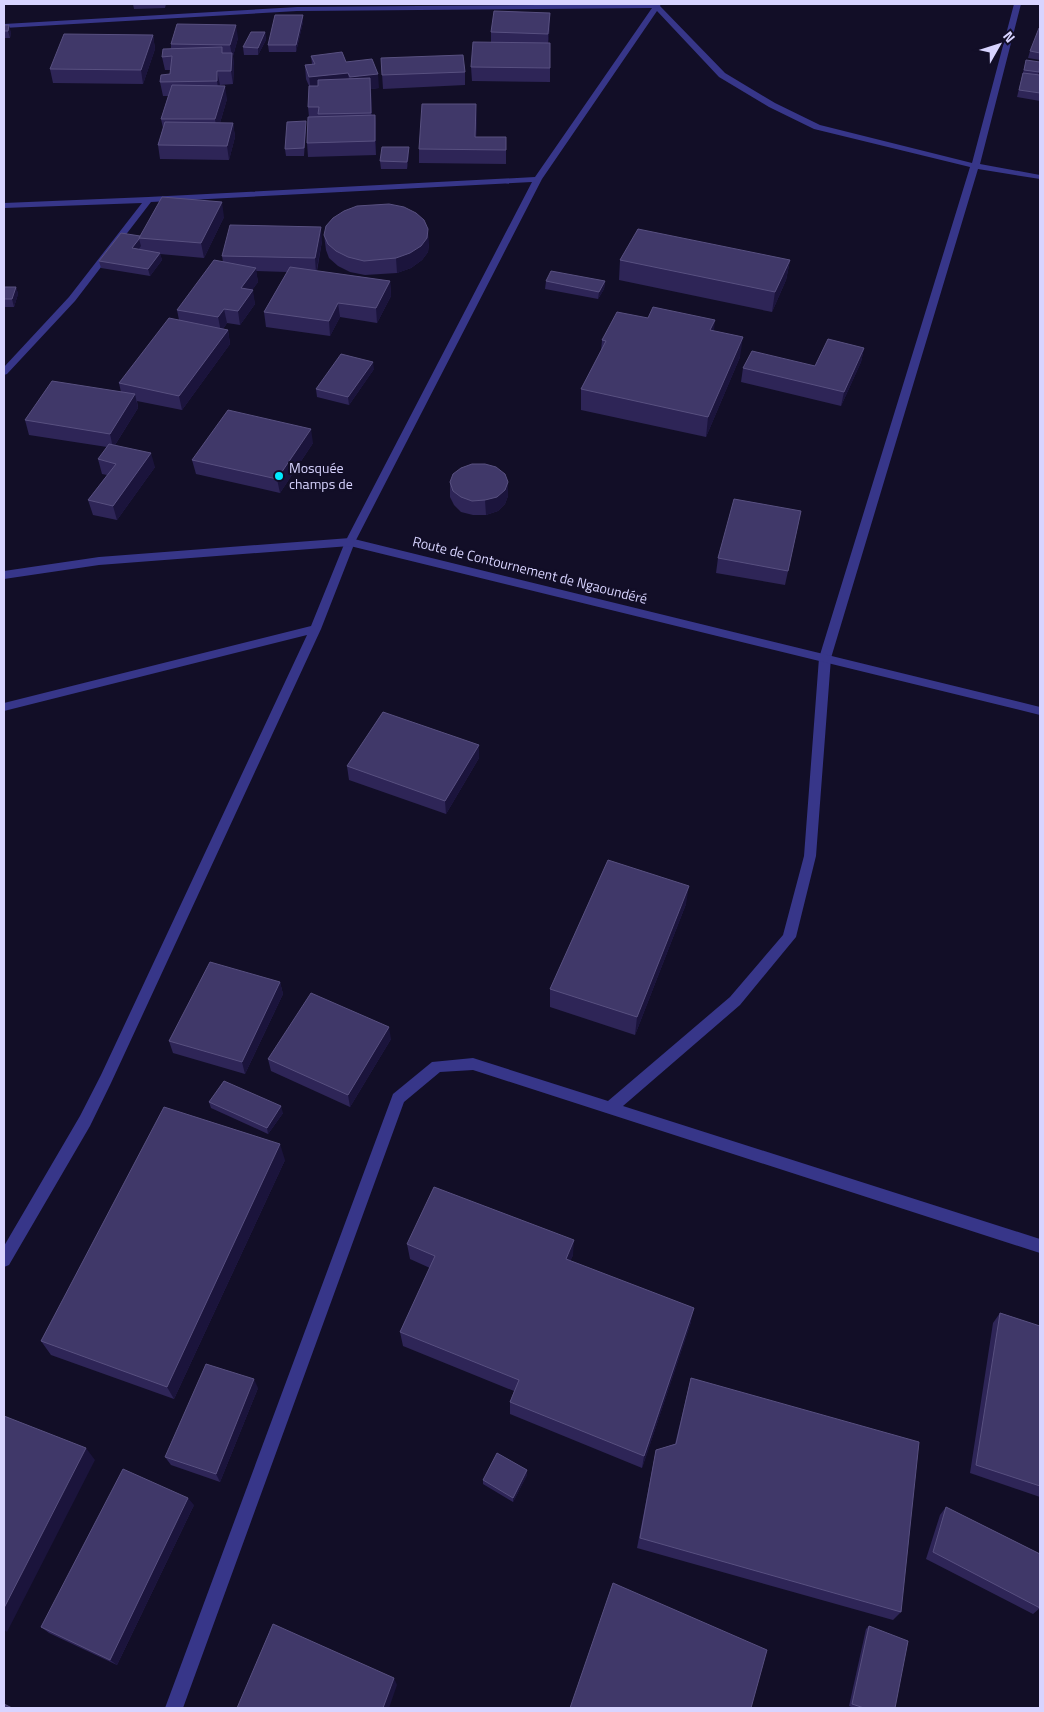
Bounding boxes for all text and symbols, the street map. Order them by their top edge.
north arrow [974,20,1024,70]
text: N [998,26,1021,47]
place label: Mosquée champs de [289,457,353,494]
marker: Mosquée champs de [273,470,285,482]
street label: Route de Contournement de Ngaoundéré [410,530,650,609]

